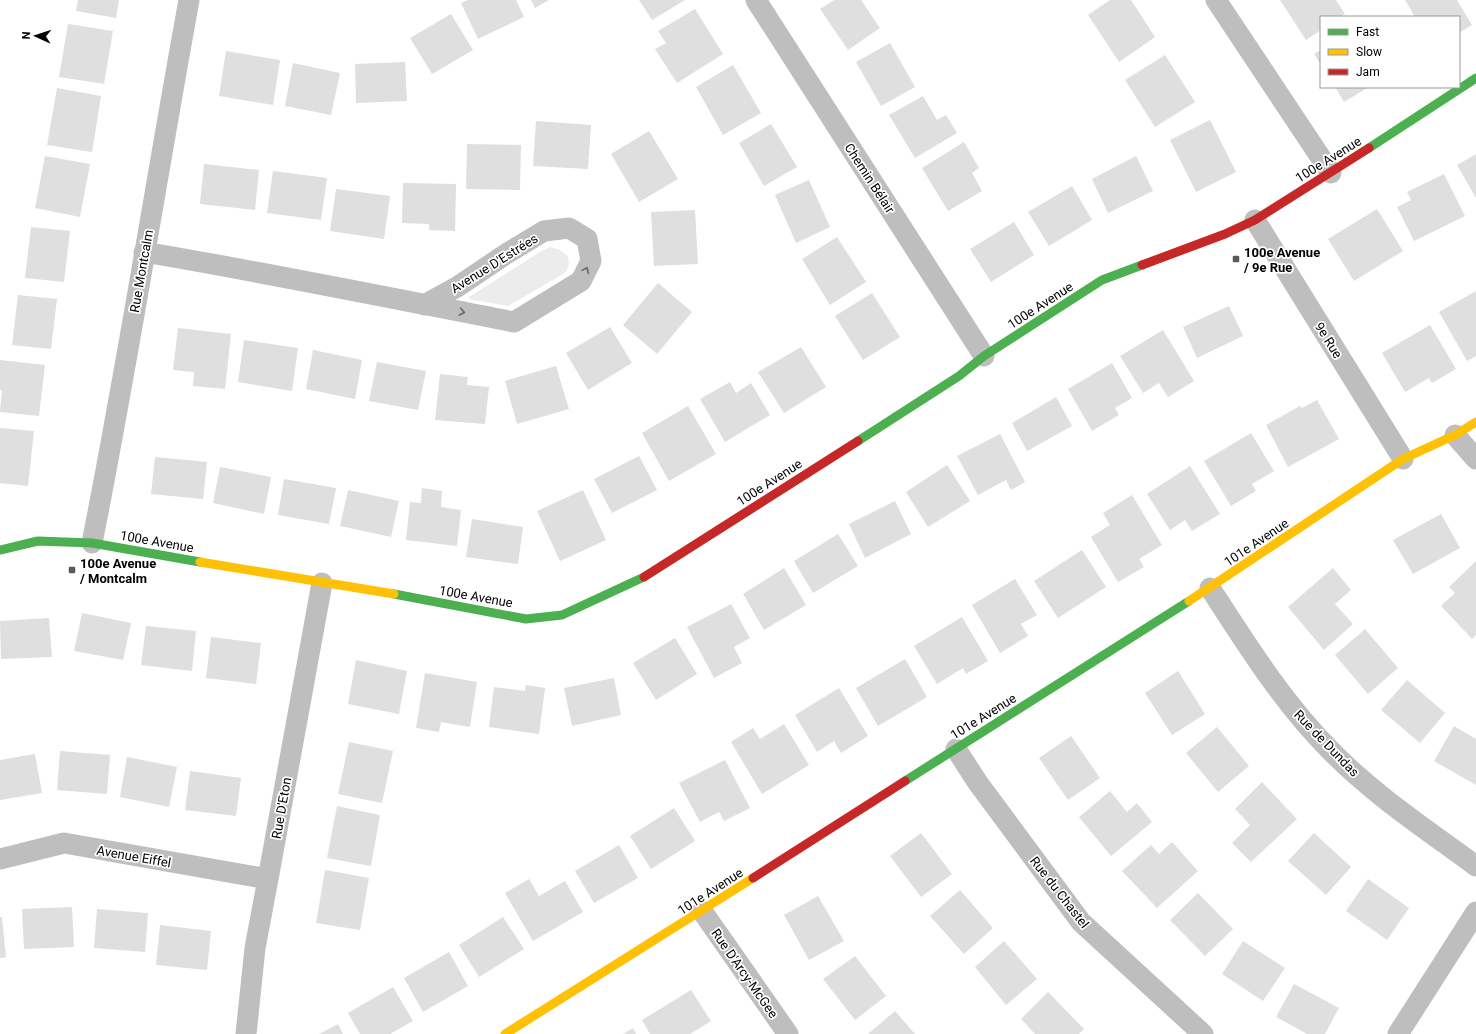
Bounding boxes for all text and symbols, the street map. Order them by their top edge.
north arrow [16,16,56,56]
legend [1320,16,1460,88]
text: Fast [1356,25,1379,39]
text: N [20,31,33,40]
text: Slow [1356,45,1382,59]
text: Jam [1356,65,1380,79]
street label: 100e Avenue [1293,133,1364,186]
street label: Chemin Bélair [841,141,898,217]
street label: Rue Montcalm [127,228,156,314]
street label: Avenue D'Estrées [448,231,541,296]
place label: 100e Avenue / 9e Rue [1243,245,1320,275]
marker: 100e Avenue / 9e Rue [1231,254,1241,264]
one-way arrow [582,267,590,274]
street label: 100e Avenue [1005,279,1076,332]
one-way arrow [459,308,465,316]
street label: 9e Rue [1312,320,1345,361]
street label: 100e Avenue [734,456,805,509]
street label: 101e Avenue [1221,515,1291,569]
street label: 100e Avenue [119,528,195,555]
place label: 100e Avenue / Montcalm [79,556,156,586]
marker: 100e Avenue / Montcalm [67,565,77,575]
street label: 100e Avenue [438,583,514,610]
street label: 101e Avenue [948,690,1019,743]
street label: Rue de Dundas [1291,707,1362,780]
street label: Rue D'Eton [269,776,294,840]
street label: Avenue Eiffel [96,843,172,870]
street label: Rue du Chastel [1027,854,1092,931]
street label: 101e Avenue [675,865,746,918]
street label: Rue D'Arcy-McGee [708,926,781,1021]

